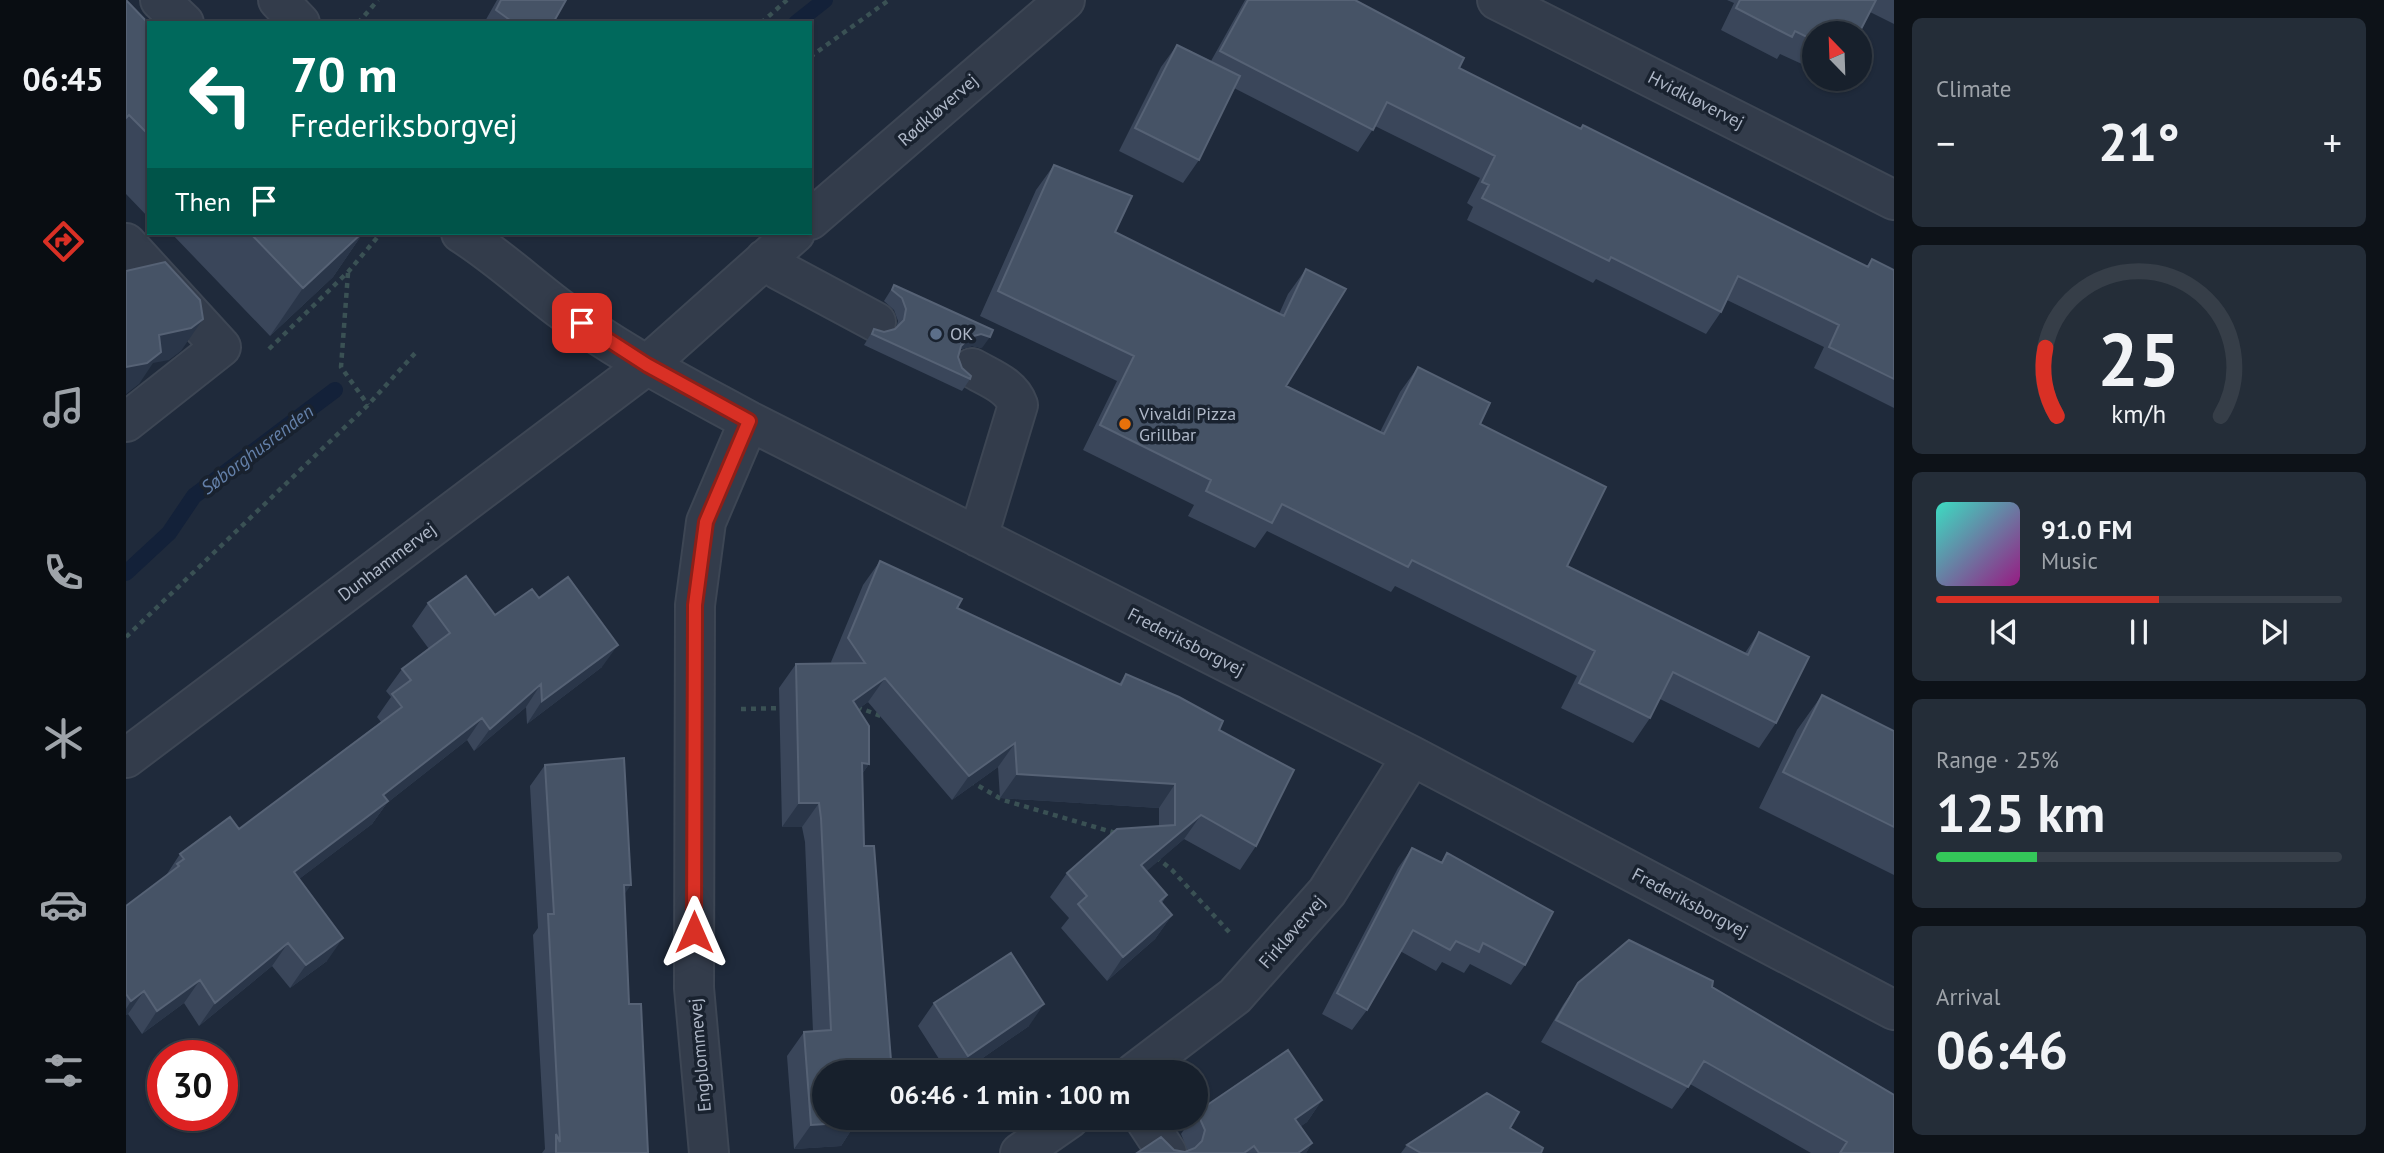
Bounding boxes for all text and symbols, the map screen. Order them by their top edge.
north arrow [1802,21,1872,91]
map controls [1802,21,1872,91]
text: 70 m [290,42,397,106]
icon: left [175,49,266,140]
text: 06:45 [22,58,104,100]
street label: Hvidkløvervej [1644,66,1748,134]
street label: Rødkløvervej [893,69,982,151]
text: Climate [1936,74,2011,103]
text: Frederiksborgvej [290,104,518,146]
text: 21° [2098,108,2180,175]
text: − [1936,118,1955,167]
text: + [2323,118,2342,167]
icon: arrive [245,182,283,220]
text: Then [175,185,231,218]
icon: directions [39,217,88,266]
pin [552,293,612,353]
icon: arrive [563,304,601,342]
text: 25 [2098,312,2180,406]
place label: OK [950,322,973,345]
marker: OK [928,326,944,342]
icon: music [39,383,88,432]
text: km/h [2112,397,2166,429]
water label: Søborghusrenden [196,399,318,499]
place label: Vivaldi Pizza Grillbar [1138,402,1236,446]
marker: Vivaldi Pizza Grillbar [1117,416,1133,432]
text: 91.0 FM [2041,513,2132,546]
street label: Dunhammervej [333,517,440,606]
text: Music [2041,546,2098,575]
icon: phone [39,548,88,597]
street label: Frederiksborgvej [1124,602,1249,681]
icon: previous [1985,613,2023,651]
icon: pause [2120,613,2158,651]
icon: next [2255,613,2293,651]
icon: climate [39,714,88,763]
text: Range · 25% [1936,745,2059,774]
text: 125 km [1936,779,2105,846]
street label: Frederiksborgvej [1628,862,1752,943]
icon: car [39,880,88,929]
street label: Firkløvervej [1254,890,1330,973]
position arrow [657,895,731,969]
text: Arrival [1936,982,2000,1011]
street label: Engblommevej [683,997,716,1113]
text: 06:46 [1936,1016,2068,1083]
speed limit sign: 30 [147,1040,238,1131]
icon: filters [39,1046,88,1095]
text: 06:46 · 1 min · 100 m [890,1078,1130,1111]

